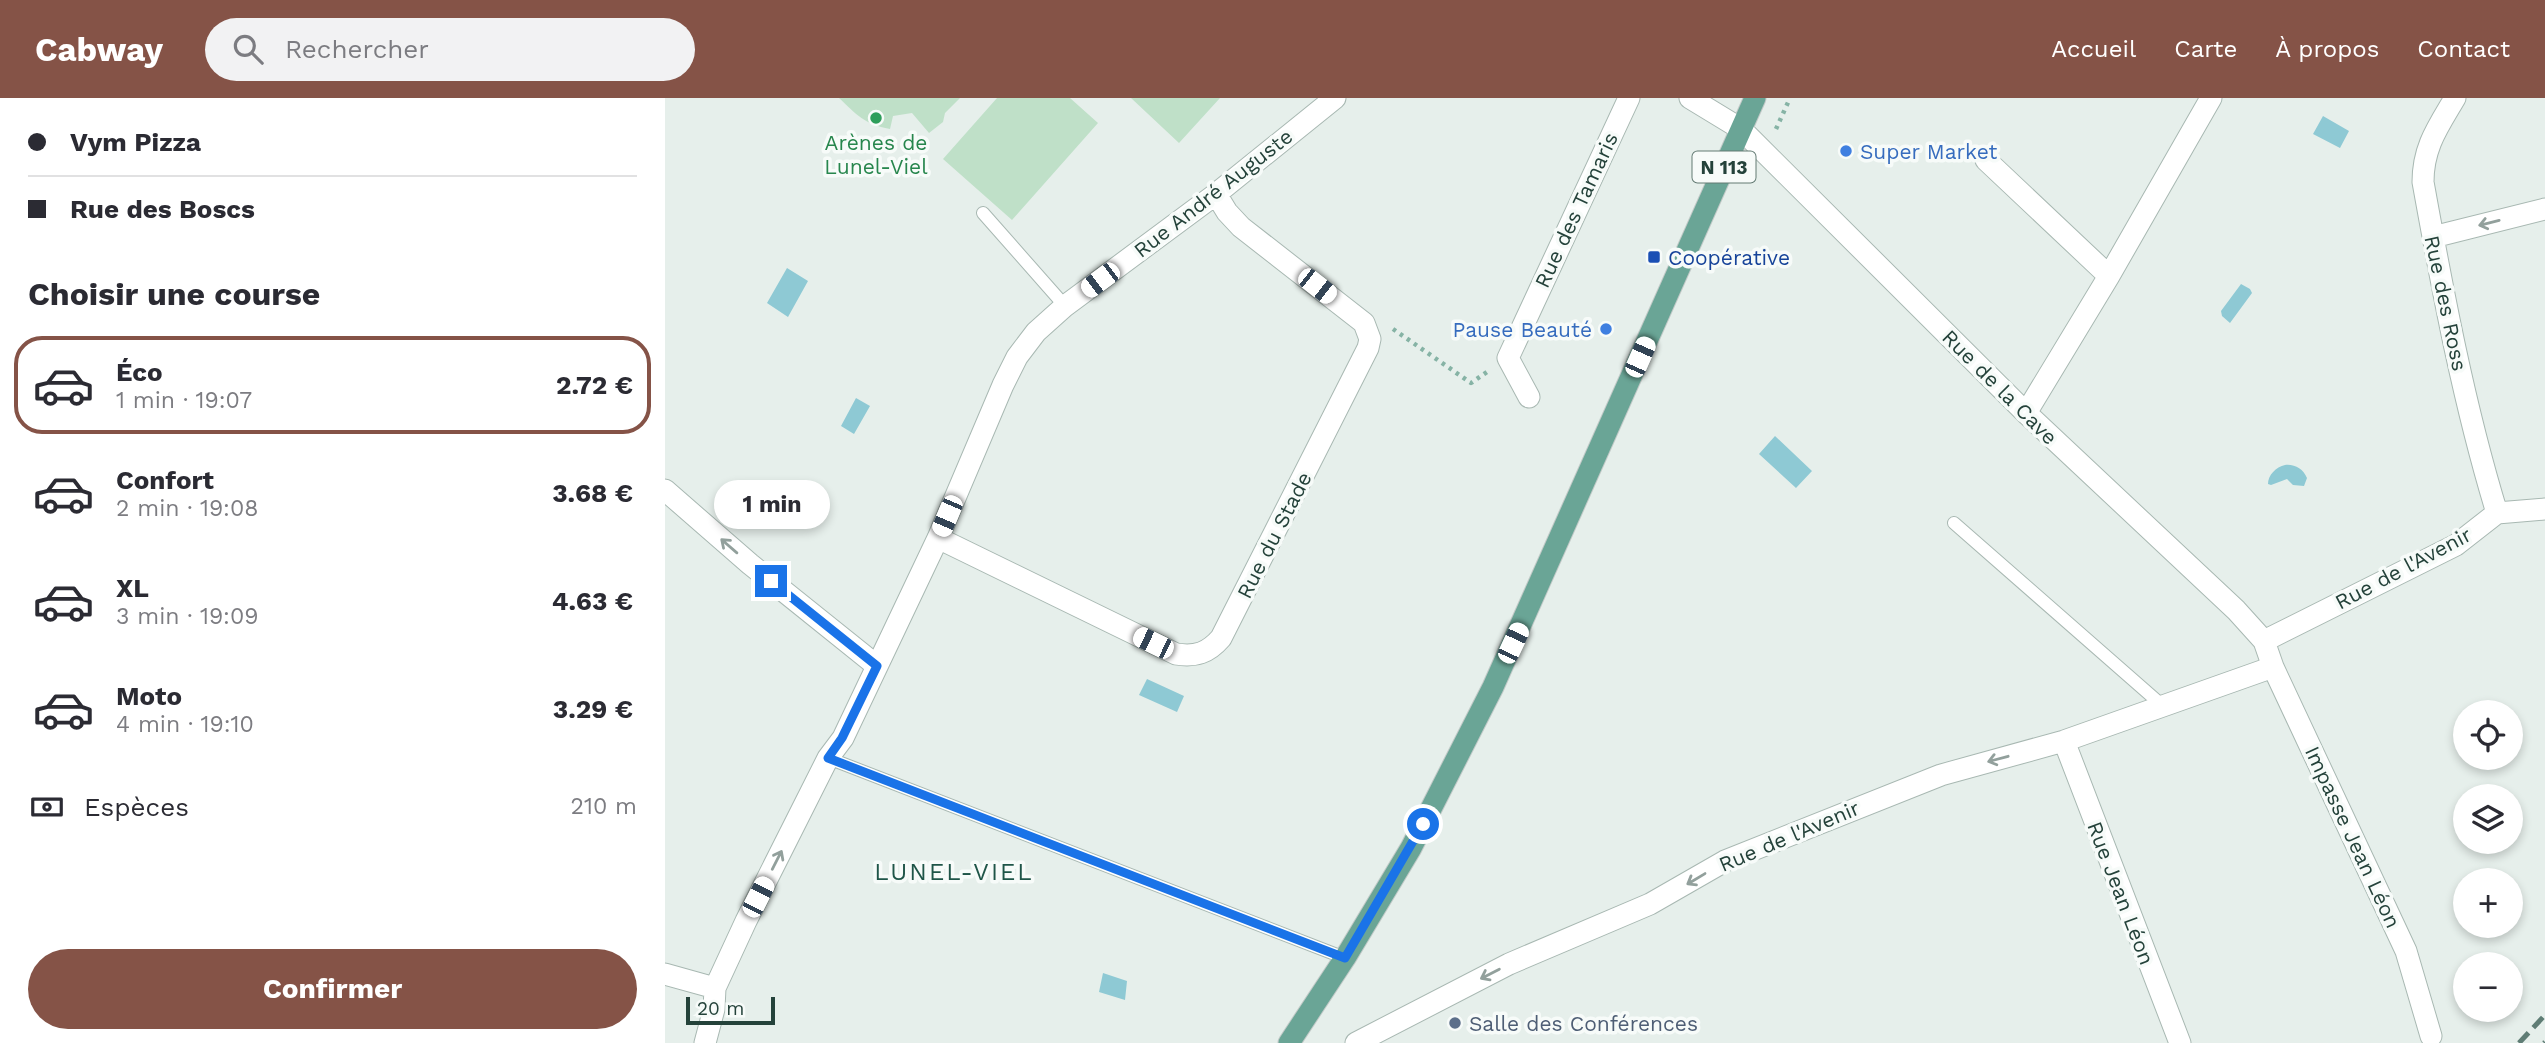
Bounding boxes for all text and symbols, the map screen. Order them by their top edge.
search box [205,18,695,81]
text: Cabway [35,30,163,69]
icon: search [229,30,267,68]
text: Rechercher [285,34,429,64]
text: Accueil [2051,35,2136,63]
text: Carte [2174,35,2237,63]
text: À propos [2275,35,2379,63]
text: Contact [2417,35,2510,63]
marker: Arènes de Lunel-Viel [868,110,884,126]
street label: Rue André Auguste [1129,123,1297,263]
text: Vym Pizza [70,127,201,157]
street label: Rue des Tamaris [1529,128,1623,292]
place label: Arènes de Lunel-Viel [824,130,928,179]
place label: Super Market [1860,139,1997,164]
marker: Super Market [1838,143,1854,159]
road number: N 113 [1693,152,1755,183]
text: Rue des Boscs [70,194,255,224]
one-way arrow [2478,217,2501,230]
street label: Rue des Ross [2419,233,2473,373]
place label: Coopérative [1668,245,1790,270]
marker: Coopérative [1646,249,1662,265]
car [1077,259,1124,301]
car [1294,265,1341,307]
text: Choisir une course [28,275,320,313]
place label: Pause Beauté [1452,317,1592,342]
marker: Pause Beauté [1598,321,1614,337]
street label: Rue de la Cave [1937,324,2063,450]
car [1622,334,1659,380]
icon: car [32,354,95,417]
text: Éco [116,357,163,387]
text: 2.72 € [556,370,633,400]
text: 1 min · 19:07 [116,387,252,414]
icon: car [32,462,95,525]
text: Confort [116,465,214,495]
street label: Rue du Stade [1231,468,1317,602]
text: 3.68 € [552,478,633,508]
callout: 1 min [713,480,829,528]
text: 1 min [742,491,802,518]
car [930,493,965,539]
text: 2 min · 19:08 [116,495,258,522]
street label: Rue de l'Avenir [2331,521,2476,614]
one-way arrow [720,538,738,554]
route end [755,565,787,597]
icon: car [32,570,95,633]
text: XL [116,573,149,603]
text: 4.63 € [552,586,633,616]
text: 3 min · 19:09 [116,603,258,630]
car [1495,620,1532,666]
car [1130,624,1177,662]
icon: car [32,678,95,741]
text: Moto [116,681,182,711]
text: 3.29 € [553,694,633,724]
map controls [2453,700,2523,1022]
button: locate [2453,700,2523,770]
text: 4 min · 19:10 [116,711,254,738]
street label: Impasse Jean Léon [2300,742,2406,932]
one-way arrow [1987,753,2010,766]
button: layers [2453,784,2523,854]
icon: cash [28,788,66,826]
text: Espèces [84,792,189,822]
text: 210 m [571,793,637,820]
street label: Rue de l'Avenir [1715,795,1864,877]
route start [1407,808,1439,840]
street label: Rue Jean Léon [2082,818,2160,968]
one-way arrow [770,851,784,871]
district label: LUNEL-VIEL [874,858,1034,886]
button: + [2453,868,2523,938]
one-way arrow [1686,872,1706,886]
car [740,874,777,920]
button: Confirmer [28,949,637,1029]
button: − [2453,952,2523,1022]
one-way arrow [1480,967,1501,981]
scale bar [686,994,775,1026]
text: 20 m [697,997,744,1020]
place label: Salle des Conférences [1469,1011,1698,1036]
marker: Salle des Conférences [1447,1015,1463,1031]

